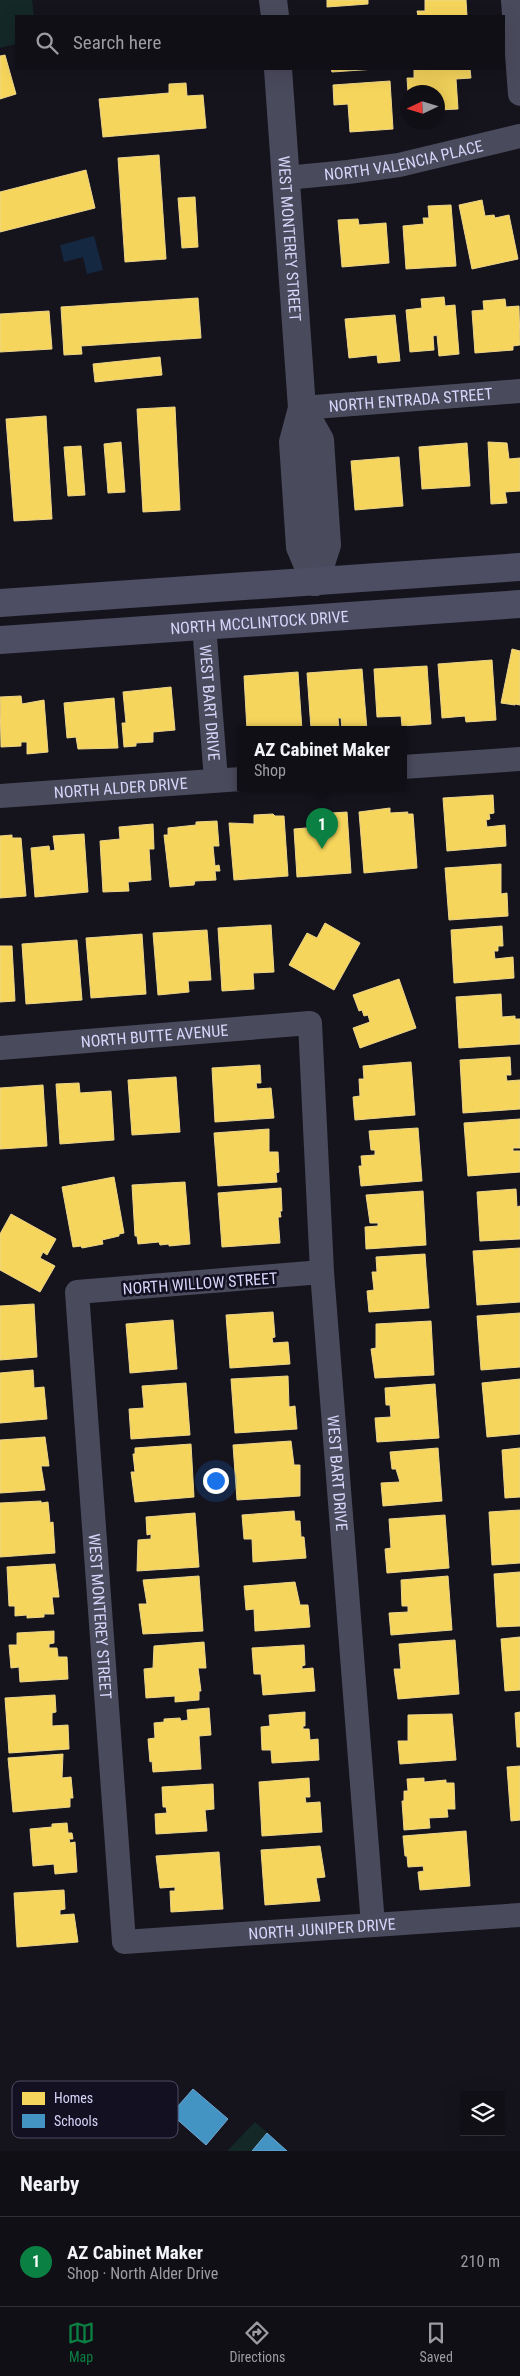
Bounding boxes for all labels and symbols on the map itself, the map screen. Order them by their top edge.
north arrow [400,85,445,130]
street label: NORTH VALENCIA PLACE [323,136,485,184]
street label: WEST MONTEREY STREET [274,155,305,322]
street label: NORTH ENTRADA STREET [328,384,493,416]
street label: NORTH MCCLINTOCK DRIVE [170,607,349,638]
street label: WEST BART DRIVE [196,644,223,762]
street label: NORTH ALDER DRIVE [53,774,188,802]
pin: 1 [306,808,338,849]
street label: NORTH BUTTE AVENUE [80,1021,229,1051]
street label: NORTH WILLOW STREET [122,1269,278,1298]
street label: WEST BART DRIVE [323,1414,351,1532]
your location [203,1468,229,1494]
street label: WEST MONTEREY STREET [84,1533,115,1700]
street label: NORTH JUNIPER DRIVE [248,1914,396,1943]
legend [12,2081,178,2138]
text: Homes [54,2090,93,2106]
text: Schools [54,2113,98,2129]

